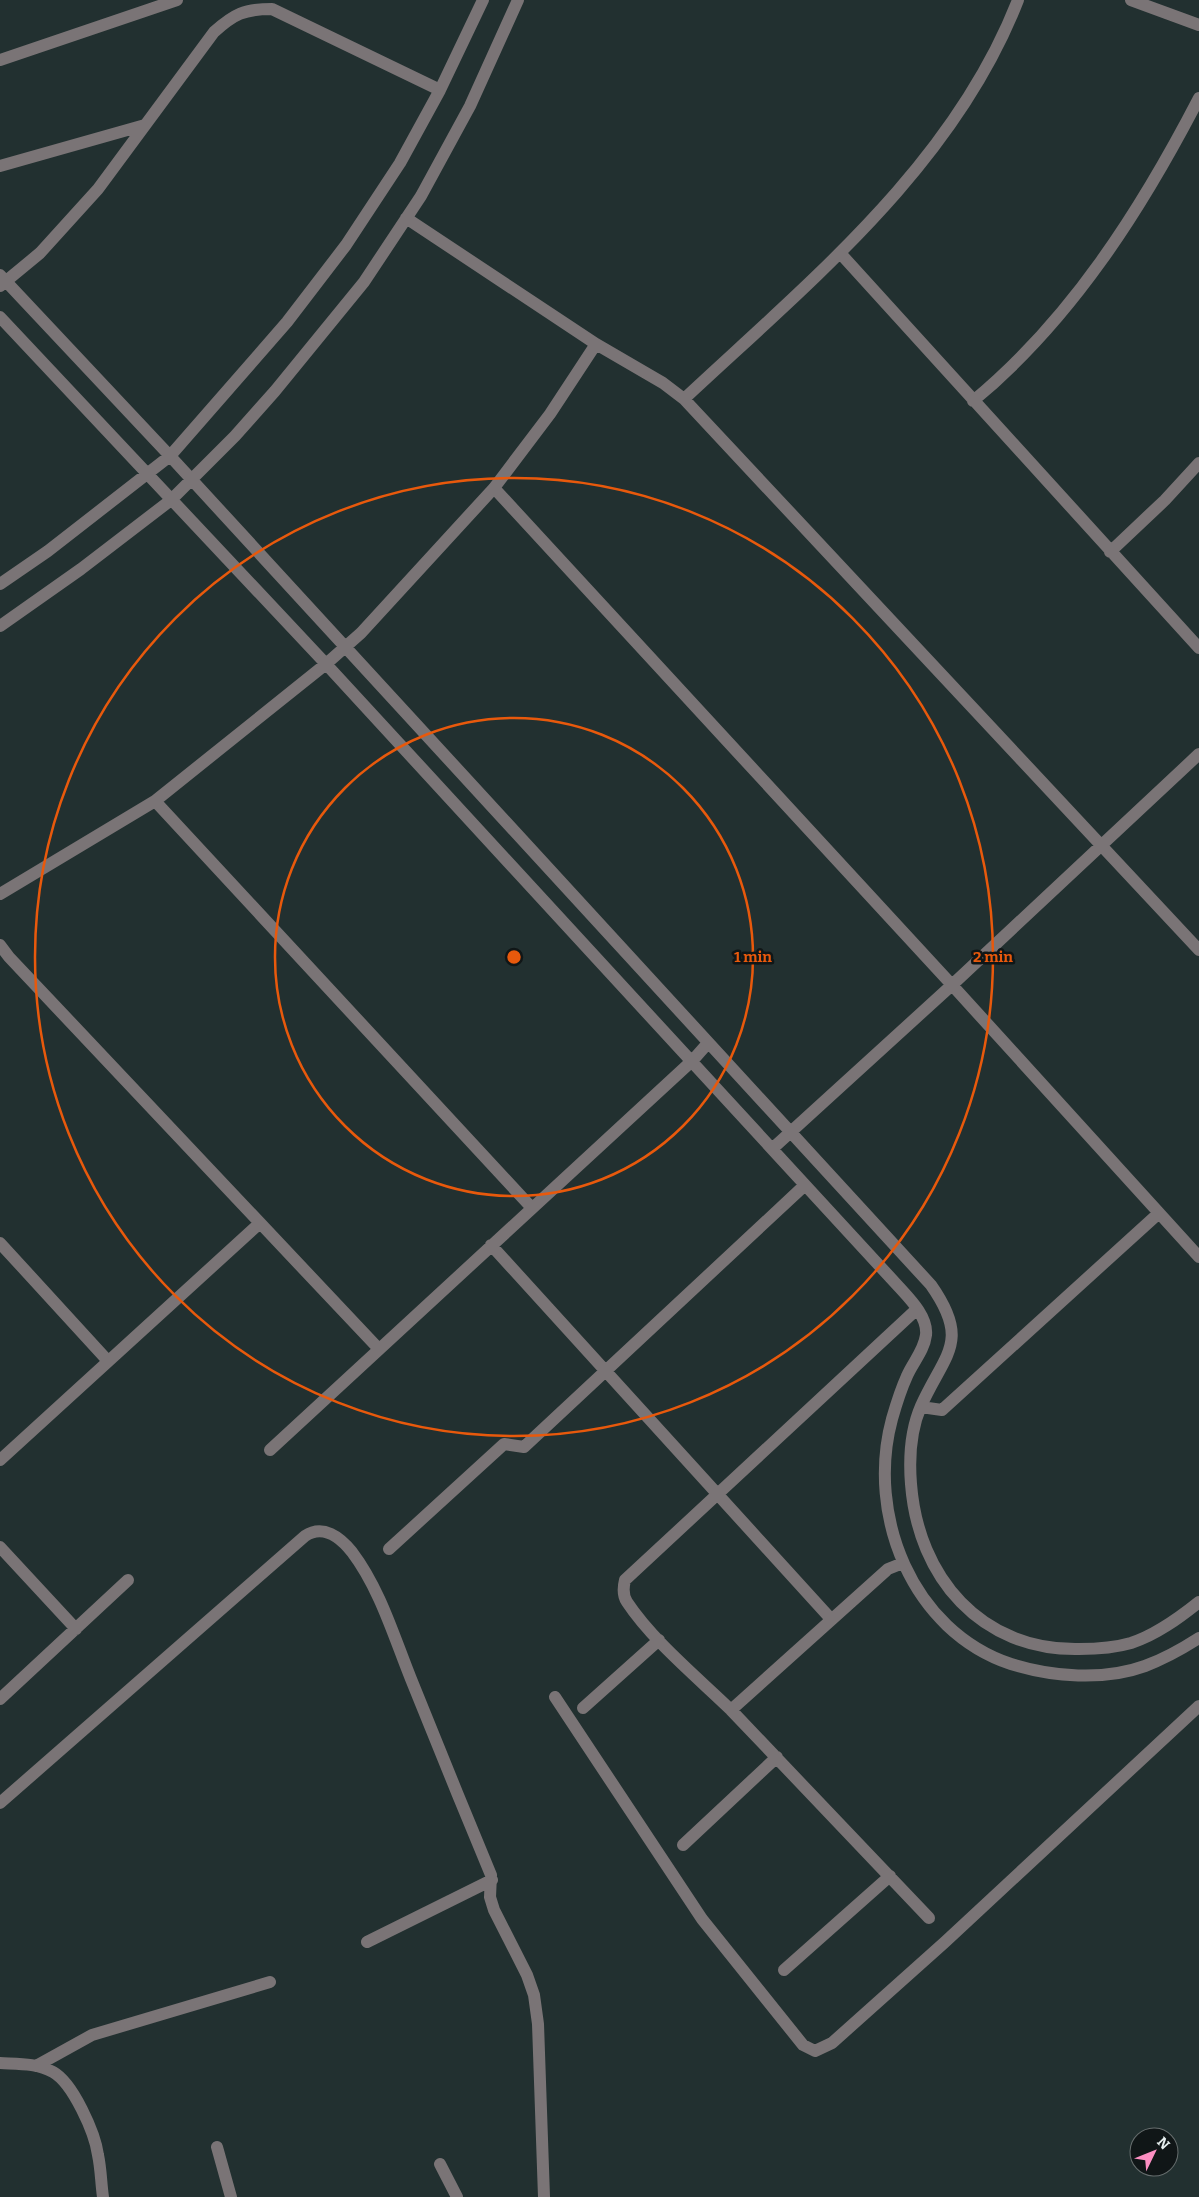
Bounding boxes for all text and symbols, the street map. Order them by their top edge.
centre of rings [505,948,523,966]
text: 1 min [734,948,772,966]
text: 2 min [973,948,1013,966]
north arrow [1129,2127,1179,2177]
text: N [1153,2134,1173,2153]

